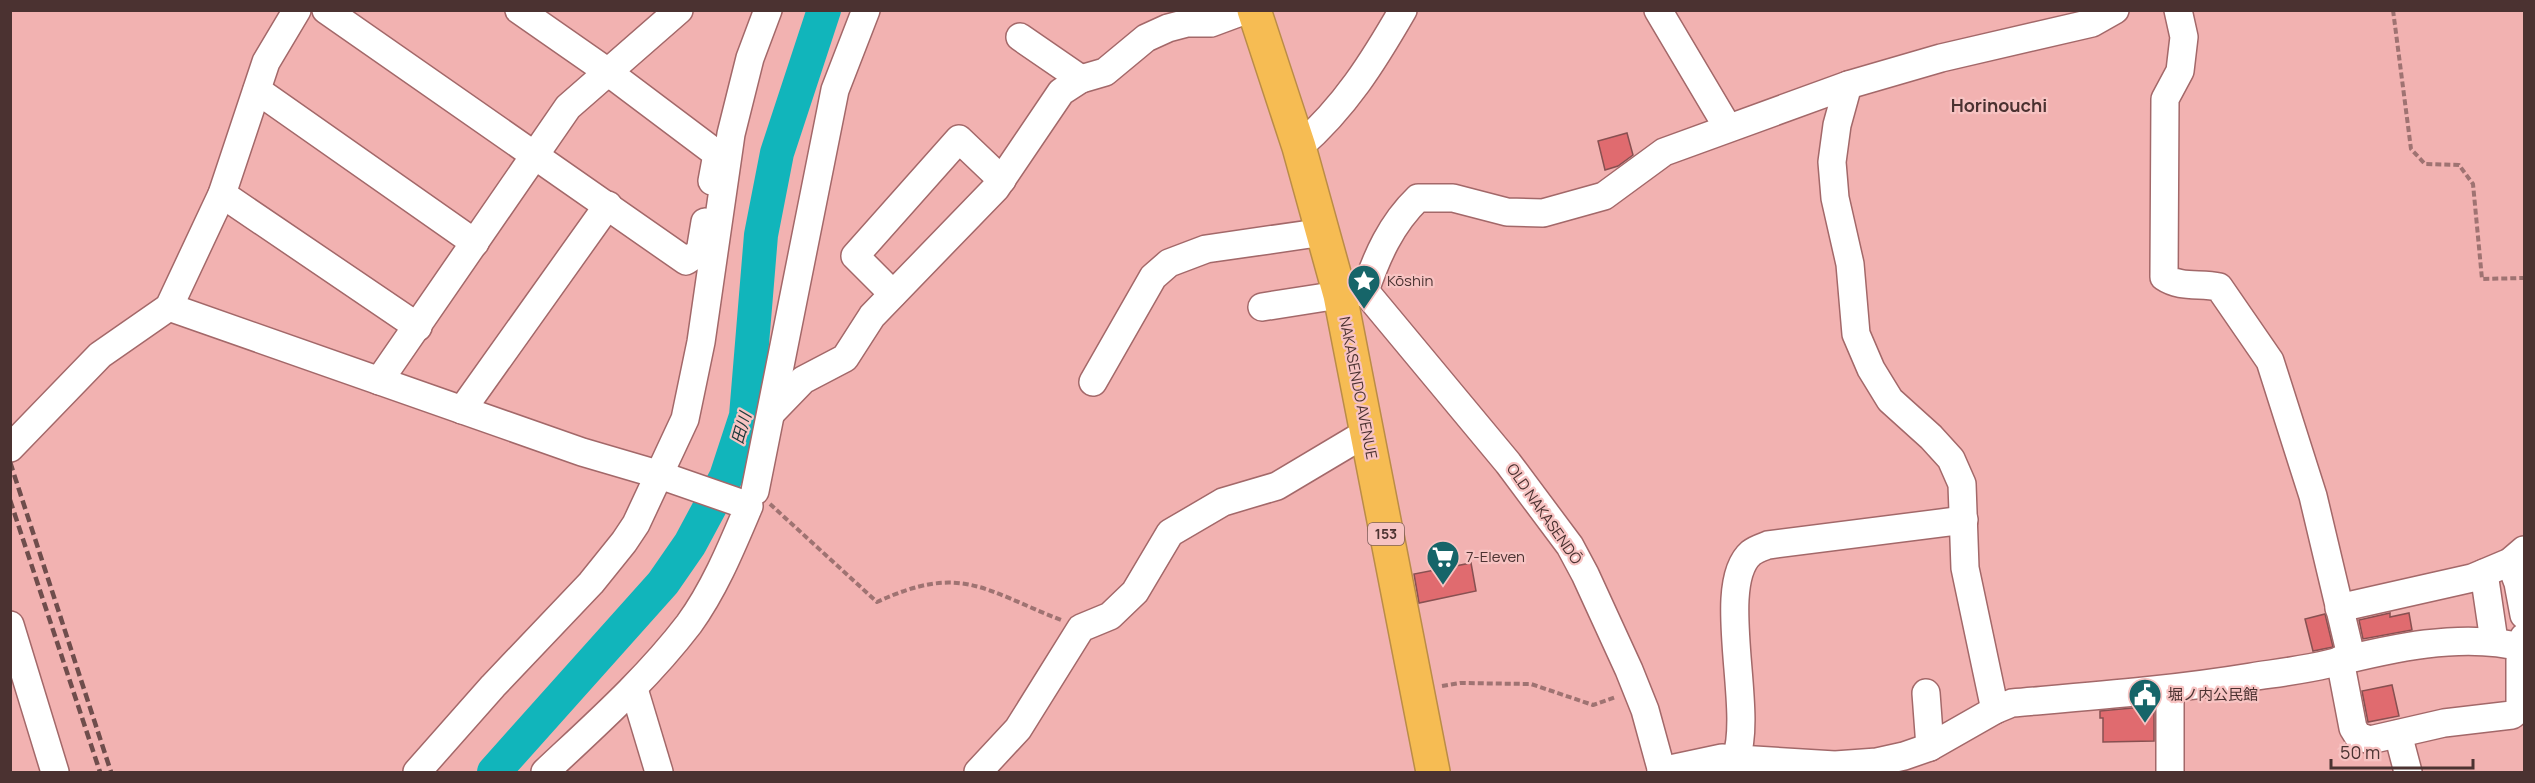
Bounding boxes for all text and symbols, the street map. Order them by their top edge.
district label: Horinouchi [1951,93,2047,117]
place icon: Kōshin [1346,263,1382,310]
place label: Kōshin [1387,270,1433,291]
street label: NAKASENDO AVENUE [1334,315,1383,461]
water label: 田川 [726,408,757,446]
street label: OLD NAKASENDŌ [1502,459,1587,568]
road number: 153 [1368,523,1404,545]
supermarket icon: 7-Eleven [1425,539,1461,586]
place label: 7-Eleven [1466,546,1525,567]
public building icon: 堀ノ内公民館 [2127,677,2163,724]
place label: 堀ノ内公民館 [2168,684,2258,705]
scale bar [2331,732,2474,770]
text: 50 m [2340,740,2380,764]

